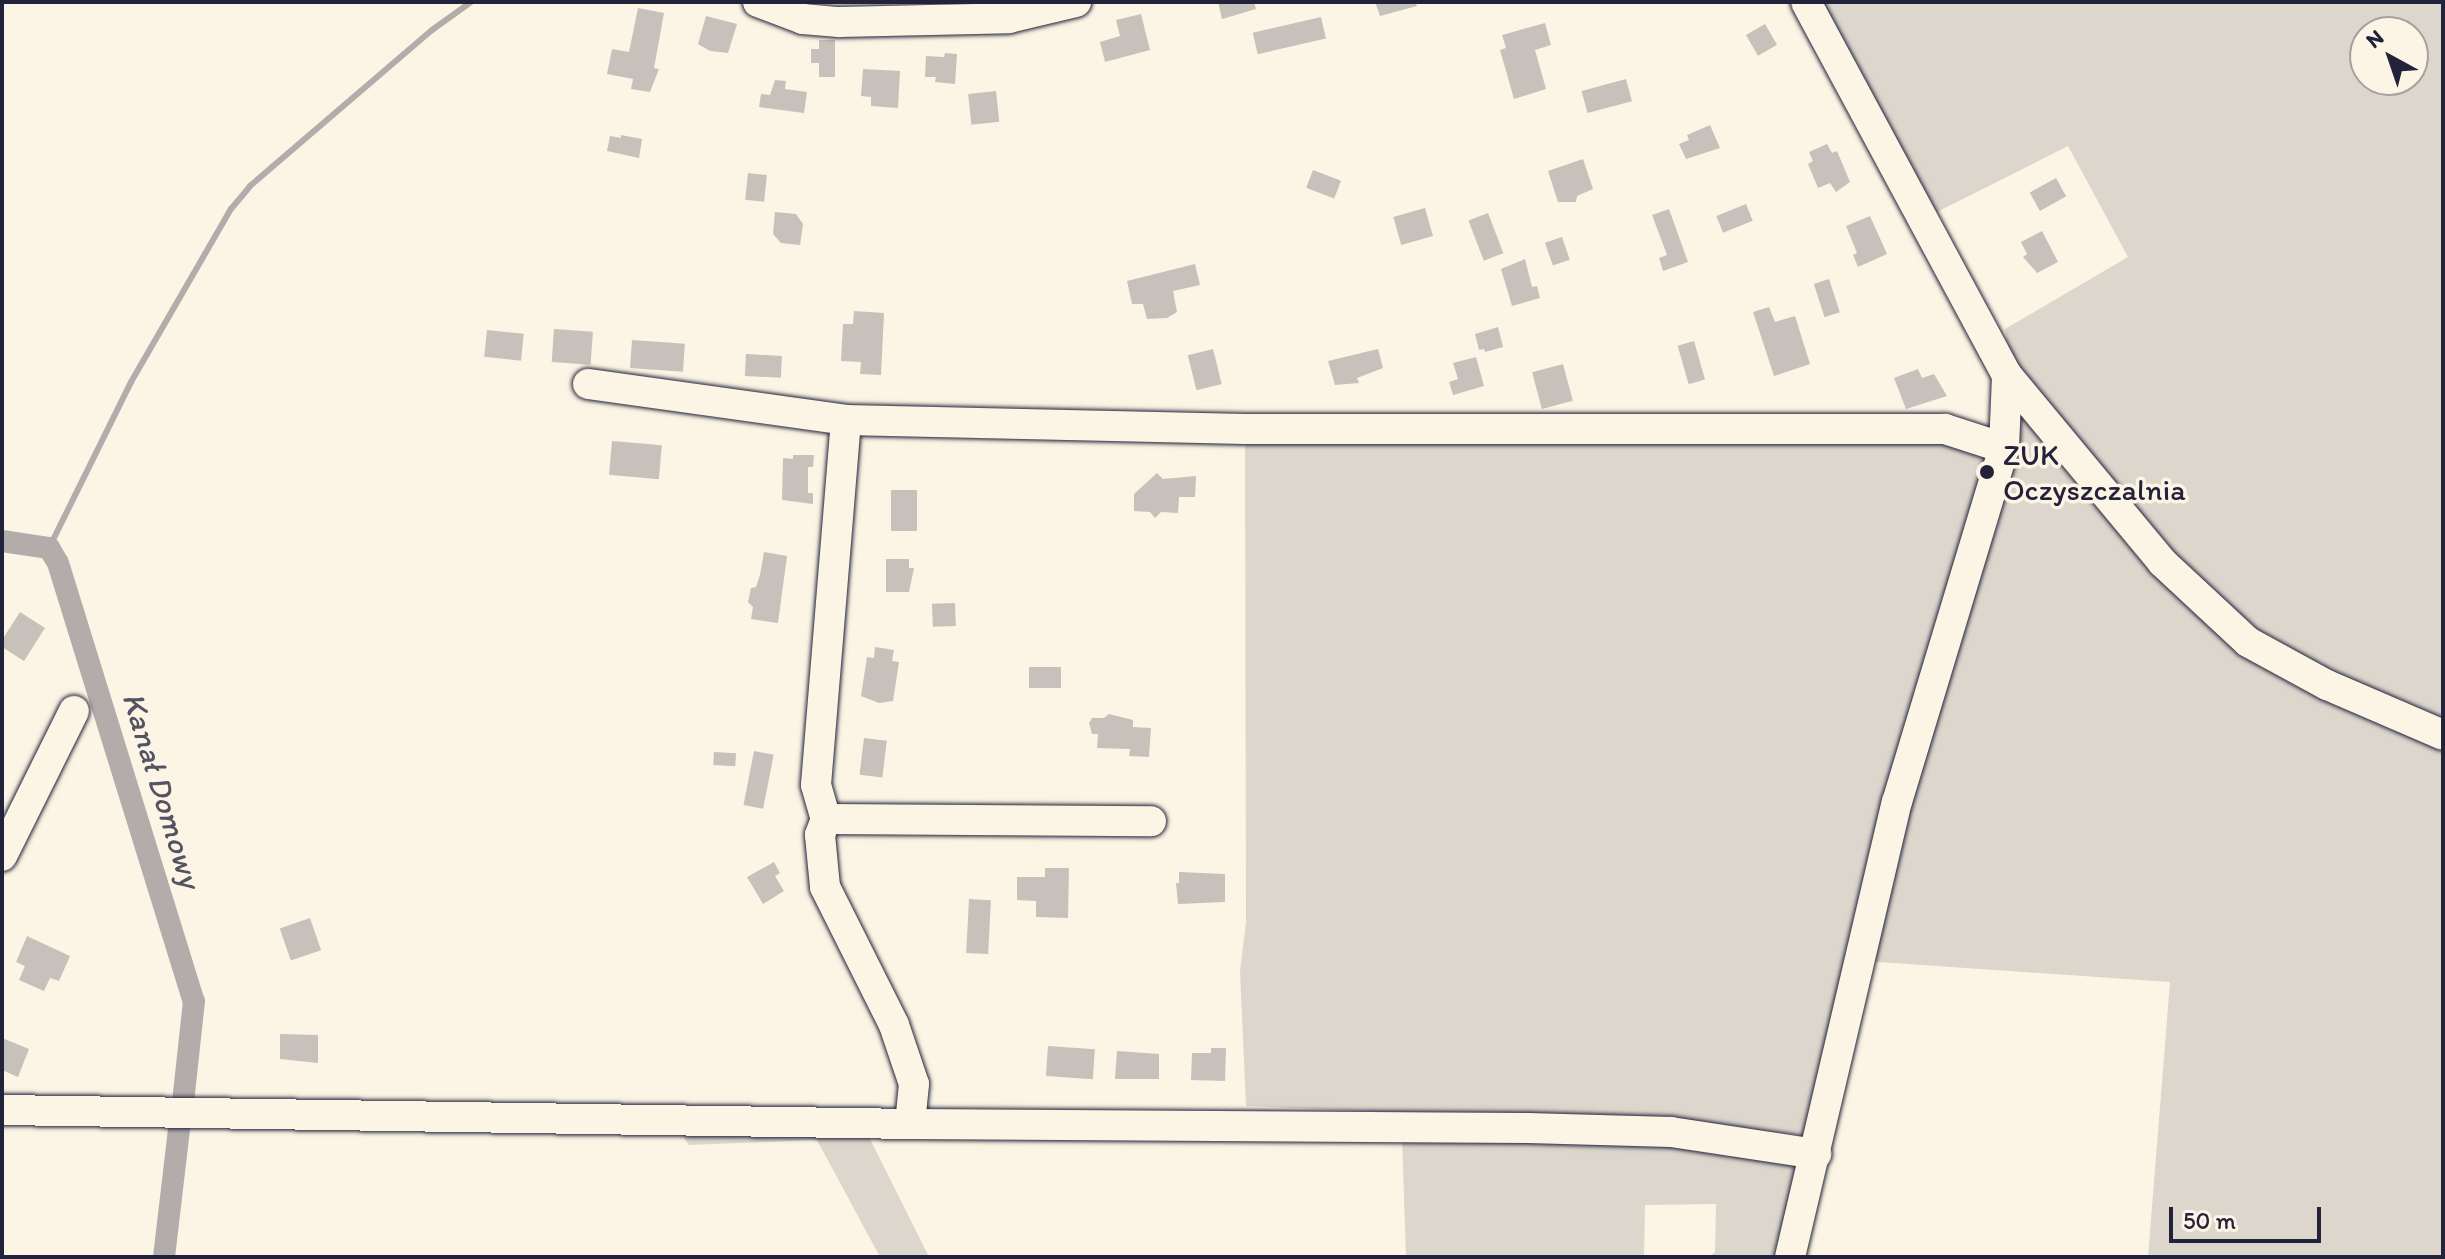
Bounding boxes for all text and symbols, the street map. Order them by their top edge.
north arrow [2349,16,2429,96]
text: N [2360,24,2389,54]
place label: ZUK Oczyszczalnia [2003,437,2186,508]
marker: ZUK Oczyszczalnia [1978,463,1996,481]
water label: Kanał Domowy [114,686,210,894]
scale bar [2173,1191,2325,1241]
text: 50 m [2183,1206,2236,1235]

